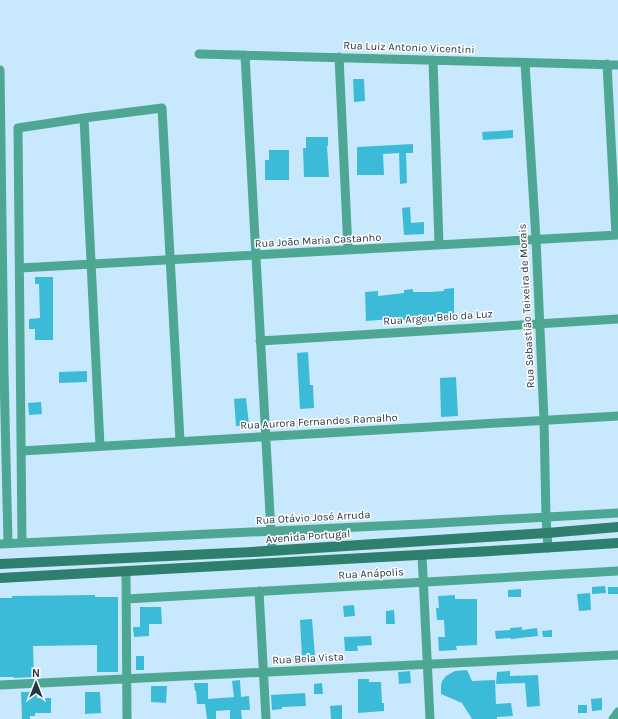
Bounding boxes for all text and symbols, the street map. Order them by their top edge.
street label: Rua Luiz Antonio Vicentini [343,39,475,56]
street label: Rua Sebastião Teixeira de Morais [516,223,537,389]
street label: Rua João Maria Castanho [254,231,382,250]
street label: Rua Argeu Belo da Luz [383,307,493,328]
street label: Rua Aurora Fernandes Ramalho [240,411,398,432]
street label: Rua Otávio José Arruda [255,508,371,527]
street label: Avenida Portugal [265,527,351,546]
street label: Rua Anápolis [338,565,404,582]
street label: Rua Bela Vista [272,650,344,667]
north arrow [16,663,56,703]
text: N [32,667,40,680]

